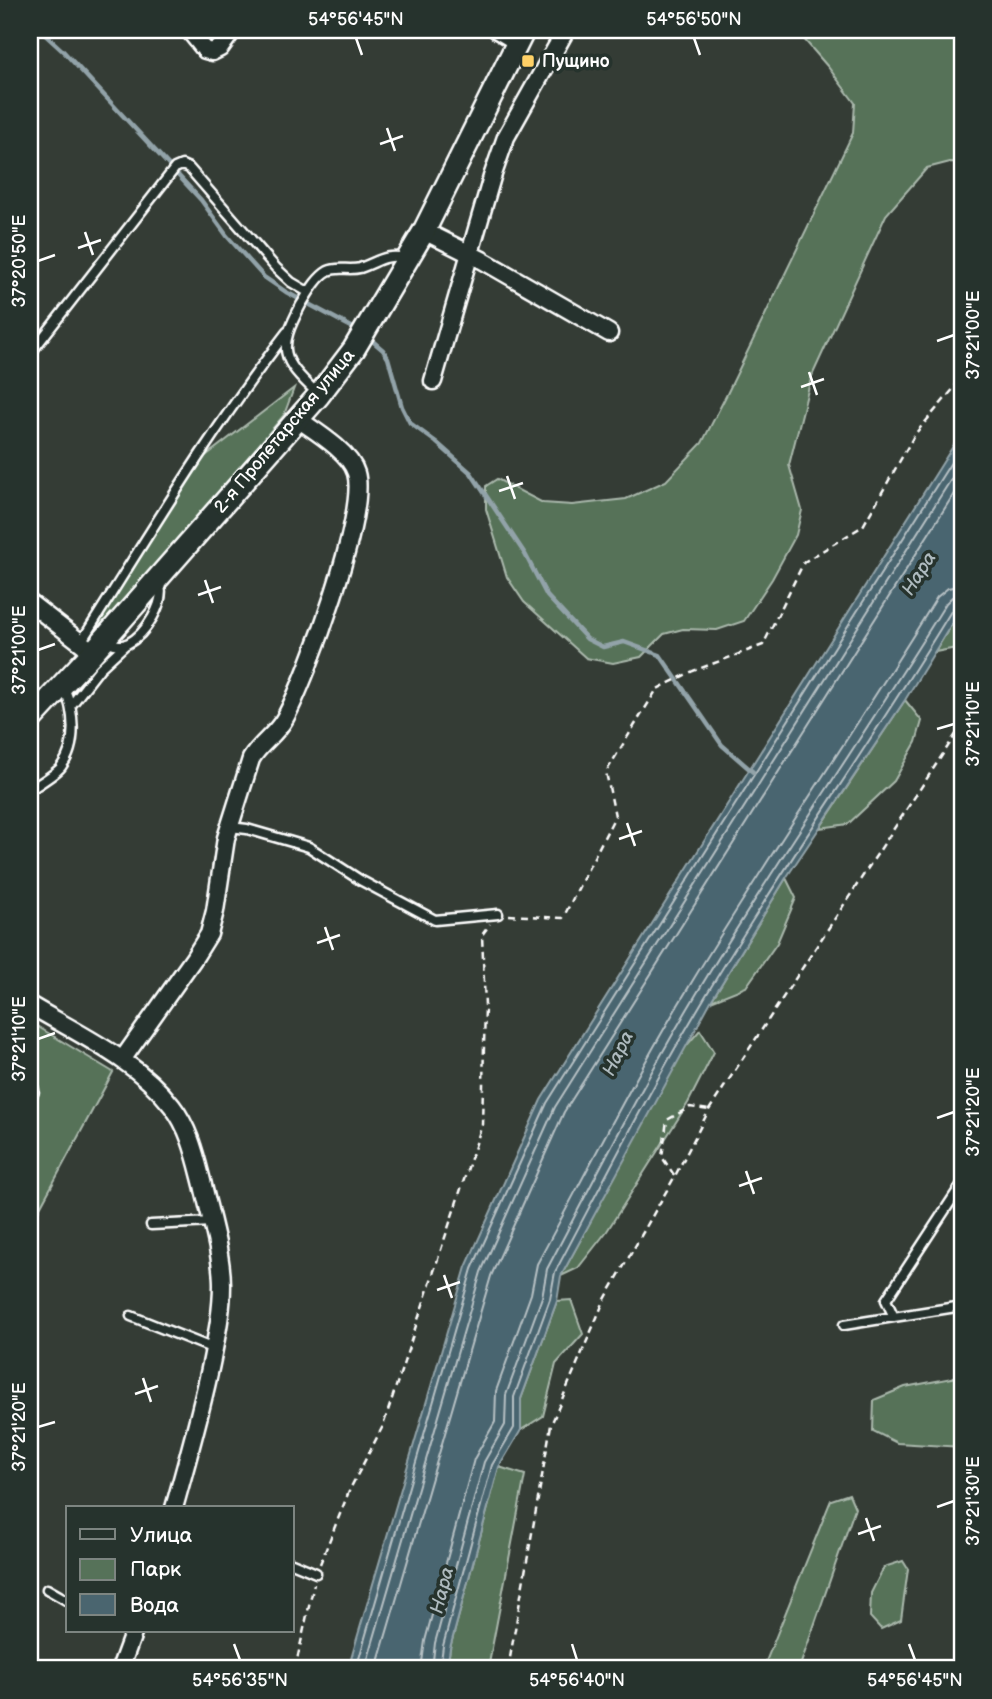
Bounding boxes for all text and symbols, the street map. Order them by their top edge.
text: 54°56'45"N [308,9,404,30]
text: 54°56'50"N [646,9,742,30]
place label: Пущино [542,51,610,72]
marker: Пущино [520,53,536,69]
text: 37°20'50"E [9,214,30,307]
text: 37°21'00"E [963,290,984,380]
street label: 2-я Пролетарская улица [210,345,359,517]
water label: Нара [897,548,942,600]
text: 37°21'00"E [9,605,30,695]
text: 37°21'10"E [963,681,984,767]
text: 37°21'10"E [9,996,30,1082]
water label: Нара [598,1027,639,1080]
text: 37°21'20"E [963,1067,984,1157]
text: 37°21'20"E [9,1382,30,1472]
text: 37°21'30"E [963,1456,984,1546]
legend [66,1506,294,1632]
text: Улица [130,1523,193,1548]
text: Парк [130,1557,181,1582]
water label: Нара [426,1565,459,1616]
text: Вода [130,1593,179,1618]
text: 54°56'35"N [192,1670,288,1691]
text: 54°56'40"N [529,1670,625,1691]
text: 54°56'45"N [867,1670,963,1691]

